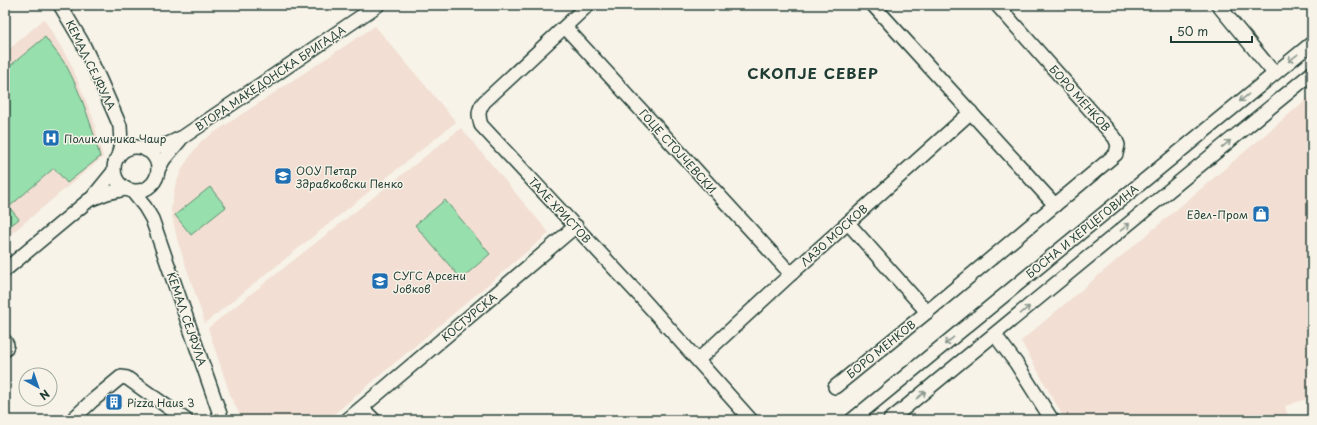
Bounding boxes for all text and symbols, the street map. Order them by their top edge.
street label: КЕМАЛ СЕЈФУЛА [62,17,120,113]
scale bar [1171,18,1252,44]
street label: ВТОРА МАКЕДОНСКА БРИГАДА [191,21,349,135]
text: 50 m [1177,22,1208,40]
one-way arrow [1288,54,1299,63]
district label: СКОПЈЕ СЕВЕР [747,61,879,84]
street label: БОРО МЕНКОВ [1045,61,1115,135]
one-way arrow [1238,94,1249,103]
street label: ГОЦЕ СТОЈЧЕВСКИ [635,105,721,197]
hospital icon: Поликлиника Чаир [41,128,61,148]
place label: Поликлиника Чаир [64,130,167,147]
one-way arrow [1220,140,1231,149]
place label: ООУ Петар Здравковски Пенко [295,162,403,192]
school or university icon: ООУ Петар Здравковски Пенко [273,166,293,186]
street label: ТАЛЕ ХРИСТОВ [525,173,595,247]
street label: БОСНА И ХЕРЦЕГОВИНА [1022,180,1142,282]
street label: ЛАЗО МОСКОВ [797,200,871,270]
shop icon: Едел-Пром [1251,204,1271,224]
place label: Едел-Пром [1187,206,1248,223]
one-way arrow [1120,223,1131,232]
place label: СУГС Арсени Јовков [393,267,466,297]
street label: ЌЕМАЛ СЕЈФУЛА [163,270,211,369]
school or university icon: СУГС Арсени Јовков [370,271,390,291]
street label: КОСТУРСКА [437,288,501,345]
one-way arrow [1020,306,1031,315]
street label: БОРО МЕНКОВ [843,316,919,382]
one-way arrow [943,336,954,345]
north arrow [18,367,58,407]
text: N [36,386,54,405]
one-way arrow [915,391,926,400]
building icon: Pizza Haus 3 [104,392,124,412]
place label: Pizza Haus 3 [127,394,195,411]

